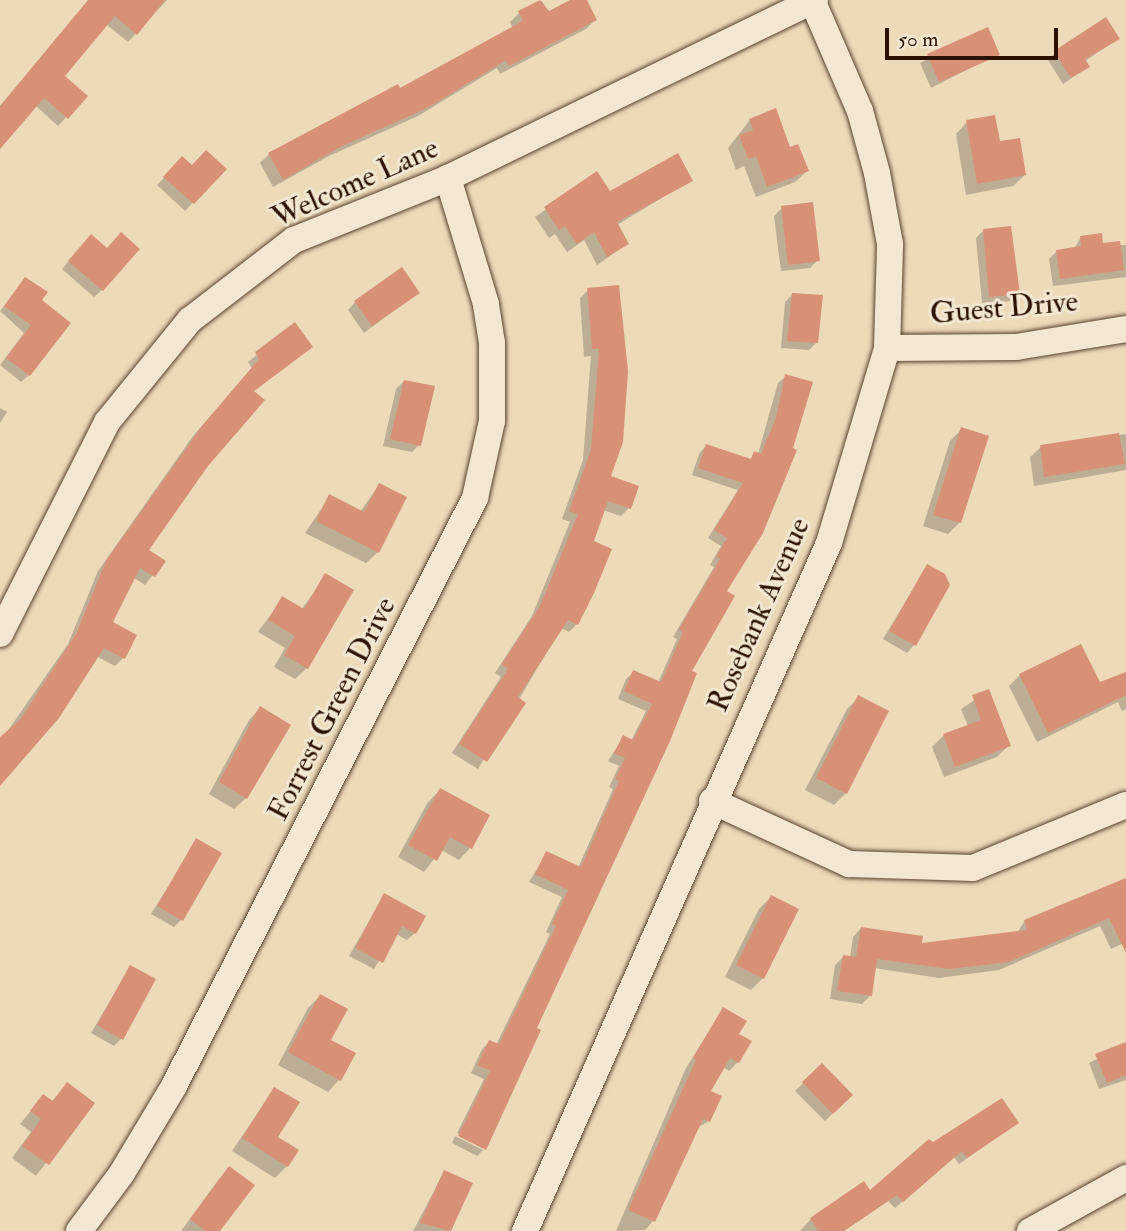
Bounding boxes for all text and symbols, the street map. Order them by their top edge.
scale bar [888,14,1061,58]
text: 50 m [898,26,939,53]
street label: Welcome Lane [266,130,444,236]
street label: Guest Drive [929,284,1079,332]
street label: Rosebank Avenue [700,512,818,718]
street label: Forrest Green Drive [260,591,404,827]

